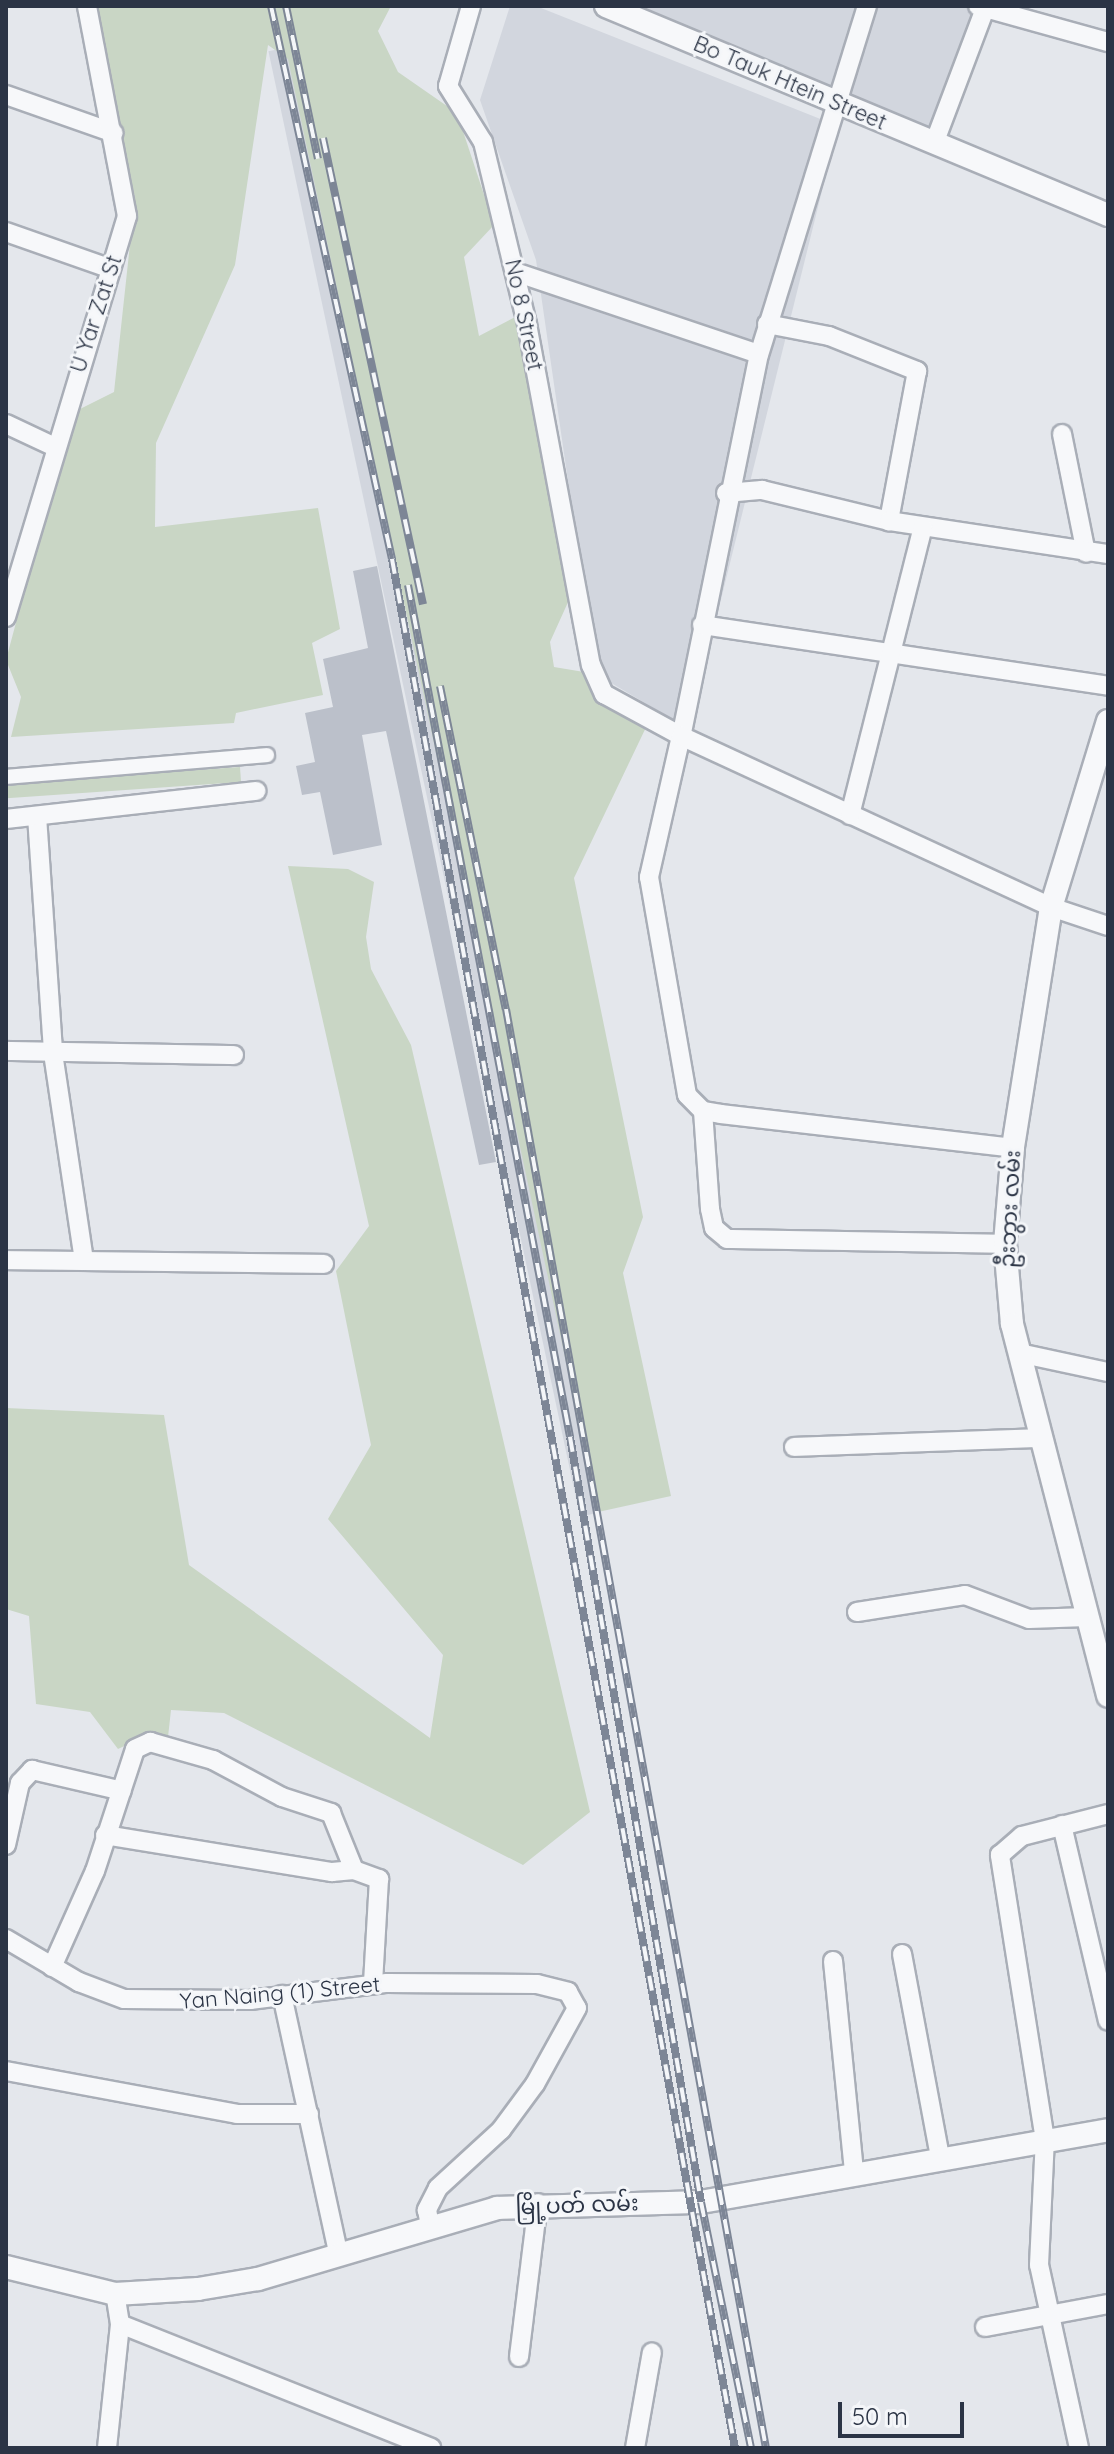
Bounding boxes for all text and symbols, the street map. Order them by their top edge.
street label: Bo Tauk Htein Street [689,30,891,136]
street label: U Yar Zat St [65,252,127,376]
street label: No 8 Street [499,257,549,373]
street label: ဦးဘွား လမ်း [994,1150,1026,1268]
street label: Yan Naing (1) Street [179,1971,381,2015]
street label: မြို့ပတ် လမ်း [515,2190,639,2220]
scale bar [842,2386,968,2436]
text: 50 m [852,2401,908,2431]

